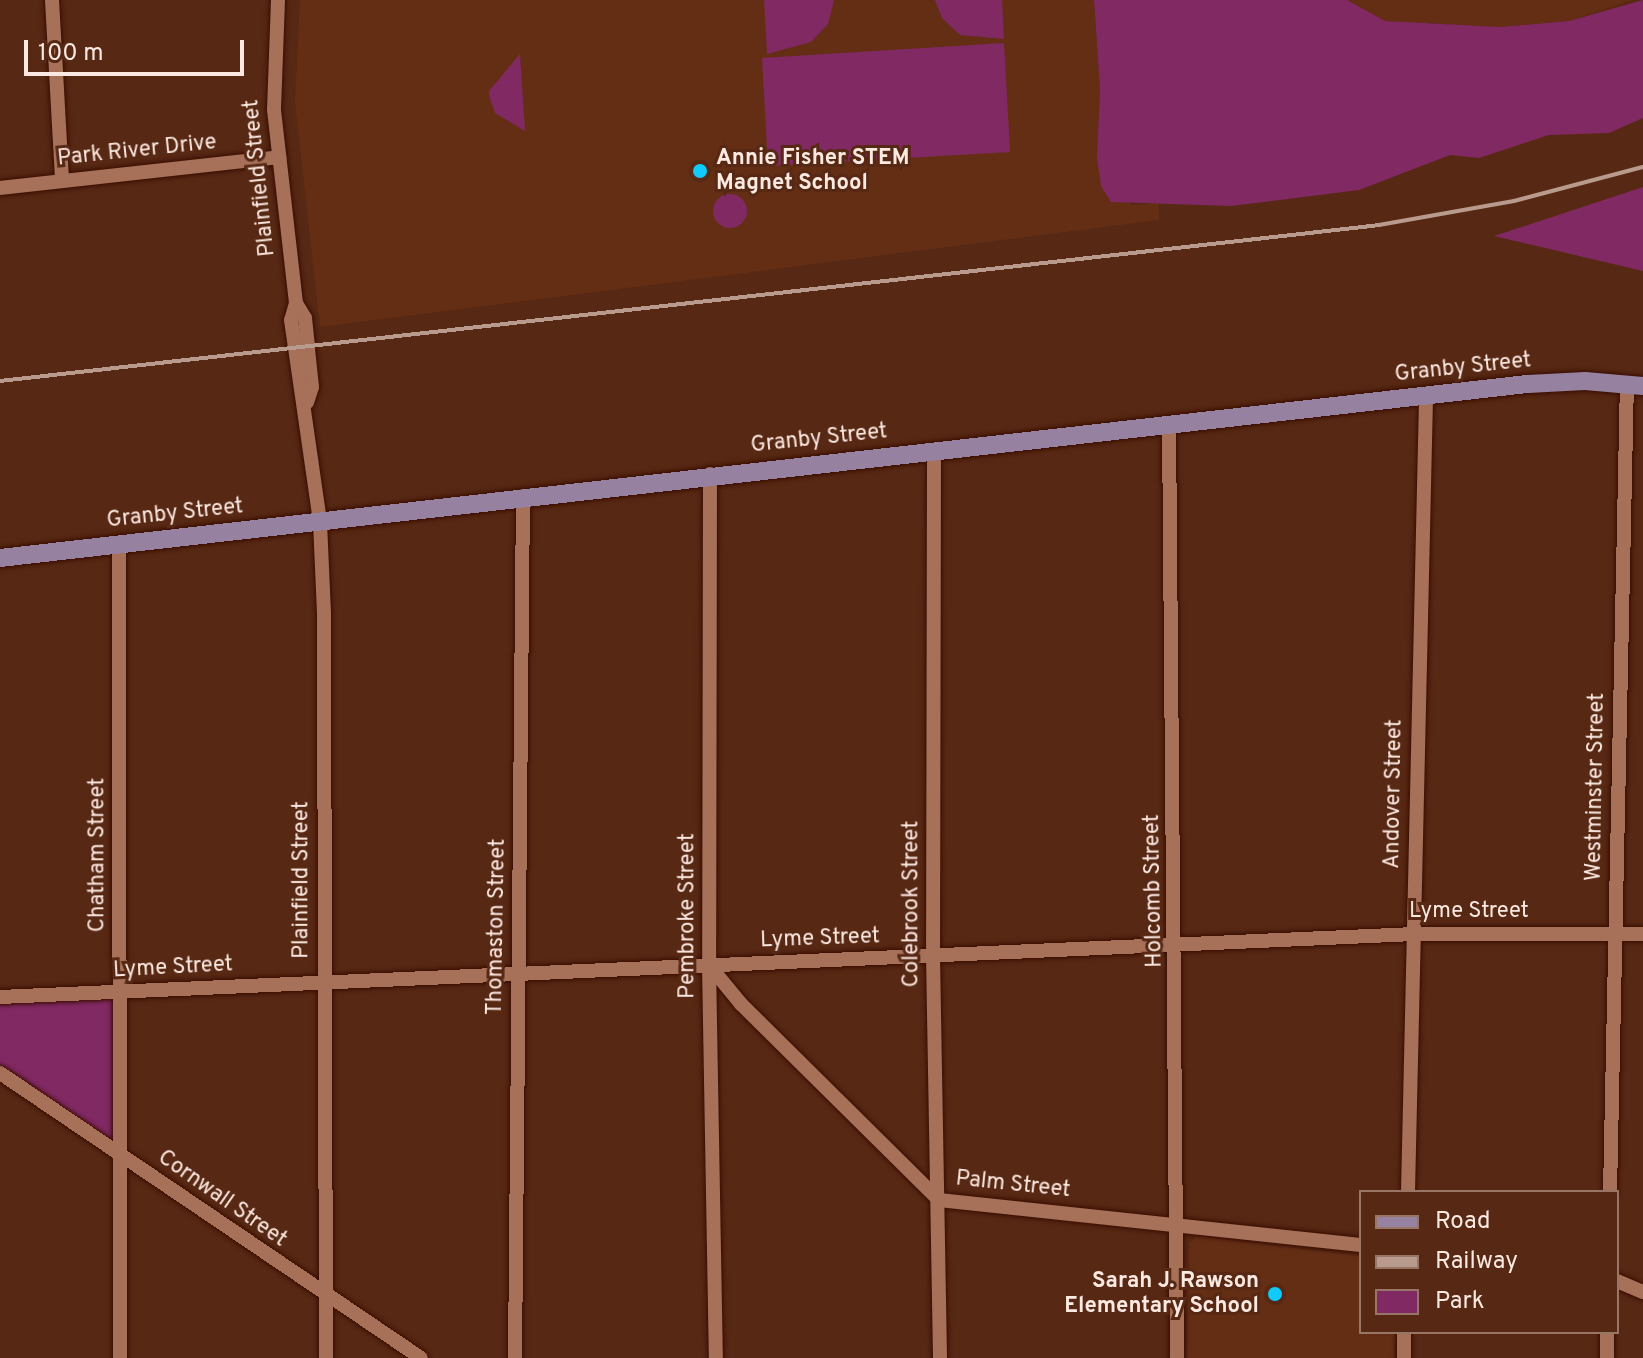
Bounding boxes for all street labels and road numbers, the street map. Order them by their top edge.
street label: Plainfield Street [239,98,281,258]
street label: Park River Drive [56,130,218,172]
street label: Granby Street [1393,348,1533,388]
street label: Granby Street [749,419,889,459]
street label: Granby Street [105,494,245,534]
street label: Westminster Street [1581,693,1611,881]
street label: Andover Street [1379,719,1409,869]
street label: Chatham Street [85,778,111,932]
street label: Plainfield Street [289,801,315,959]
street label: Holcomb Street [1139,814,1169,968]
street label: Colebrook Street [899,821,925,987]
street label: Pembroke Street [675,833,701,999]
street label: Thomaston Street [482,839,512,1015]
street label: Lyme Street [1409,899,1529,925]
street label: Lyme Street [760,924,880,954]
street label: Lyme Street [112,952,234,984]
street label: Cornwall Street [152,1145,292,1253]
street label: Palm Street [954,1166,1072,1204]

